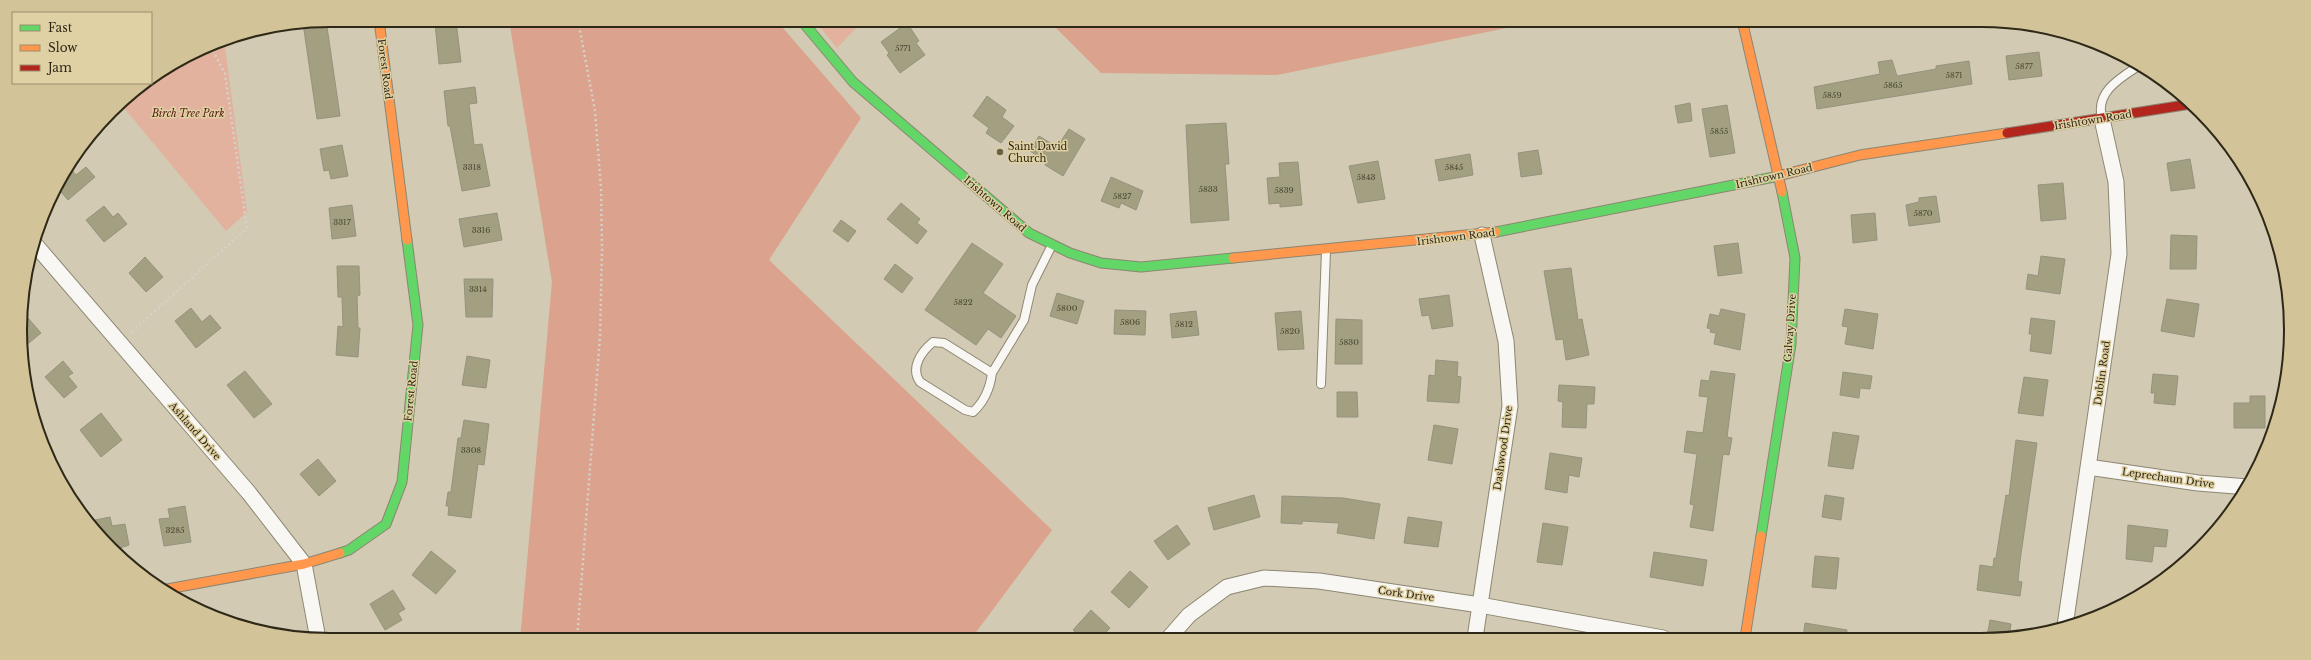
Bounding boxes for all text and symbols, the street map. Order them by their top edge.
legend [12,12,152,84]
text: Fast [48,20,73,35]
street label: Forest Road [375,38,395,100]
text: Slow [48,40,78,55]
house number: 5771 [895,43,911,53]
text: Jam [46,60,72,75]
house number: 5877 [2015,61,2034,71]
house number: 5871 [1946,70,1963,80]
house number: 5865 [1883,80,1903,90]
house number: 5859 [1822,90,1842,100]
park label: Birch Tree Park [151,107,224,120]
street label: Irishtown Road [2053,107,2133,133]
house number: 5855 [1710,126,1729,136]
place label: Saint David Church [1008,140,1068,165]
marker: Saint David Church [995,147,1005,157]
street label: Irishtown Road [1734,161,1814,191]
house number: 3318 [463,162,481,172]
house number: 5845 [1445,162,1464,172]
house number: 5843 [1357,172,1376,182]
street label: Irishtown Road [961,173,1029,235]
house number: 5833 [1198,184,1218,194]
house number: 5839 [1274,185,1294,195]
house number: 5827 [1113,191,1132,201]
house number: 5870 [1913,208,1933,218]
house number: 3317 [333,217,352,227]
house number: 3316 [472,225,490,235]
street label: Irishtown Road [1416,226,1496,248]
house number: 3314 [469,284,487,294]
street label: Galway Drive [1781,293,1799,363]
house number: 5822 [953,297,973,307]
house number: 5800 [1057,303,1078,313]
house number: 5806 [1120,317,1140,327]
house number: 5812 [1175,319,1193,329]
house number: 5820 [1280,326,1300,336]
house number: 5830 [1339,337,1359,347]
street label: Dublin Road [2091,340,2113,406]
street label: Forest Road [401,360,421,422]
street label: Ashland Drive [165,398,224,463]
street label: Dashwood Drive [1491,405,1515,491]
house number: 3308 [461,445,481,455]
street label: Leprechaun Drive [2121,465,2215,491]
house number: 3285 [165,525,185,535]
street label: Cork Drive [1377,584,1435,604]

